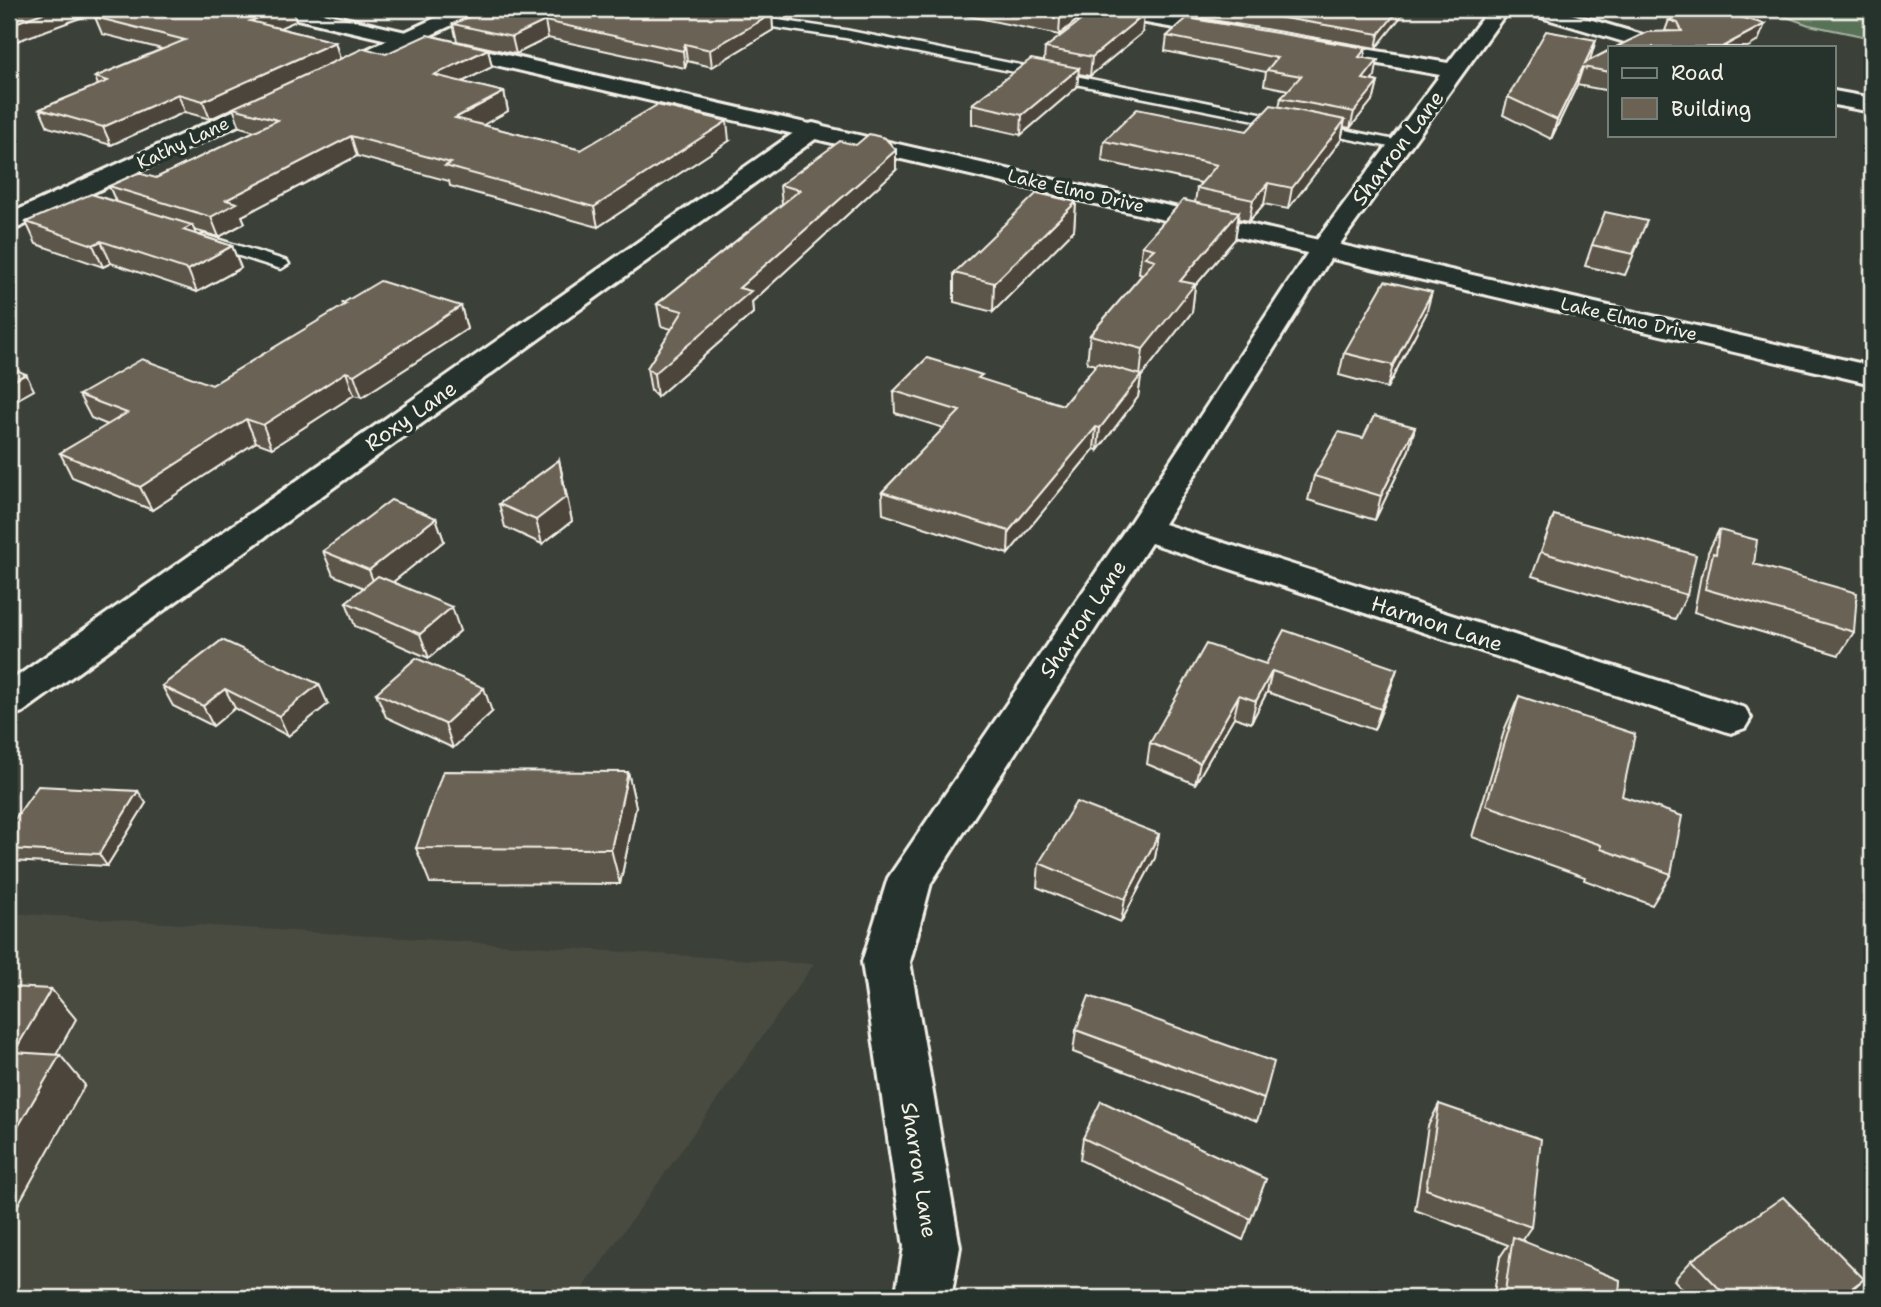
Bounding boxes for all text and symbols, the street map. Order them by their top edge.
legend [1608,46,1836,136]
text: Road [1671,59,1724,87]
street label: Sharron Lane [1346,85,1450,211]
text: Building [1671,95,1751,123]
street label: Kathy Lane [133,111,233,175]
street label: Lake Elmo Drive [1005,164,1147,218]
street label: Lake Elmo Drive [1558,292,1700,346]
street label: Roxy Lane [360,374,462,458]
street label: Sharron Lane [1033,554,1133,684]
street label: Harmon Lane [1368,590,1506,658]
street label: Sharron Lane [894,1100,944,1240]

